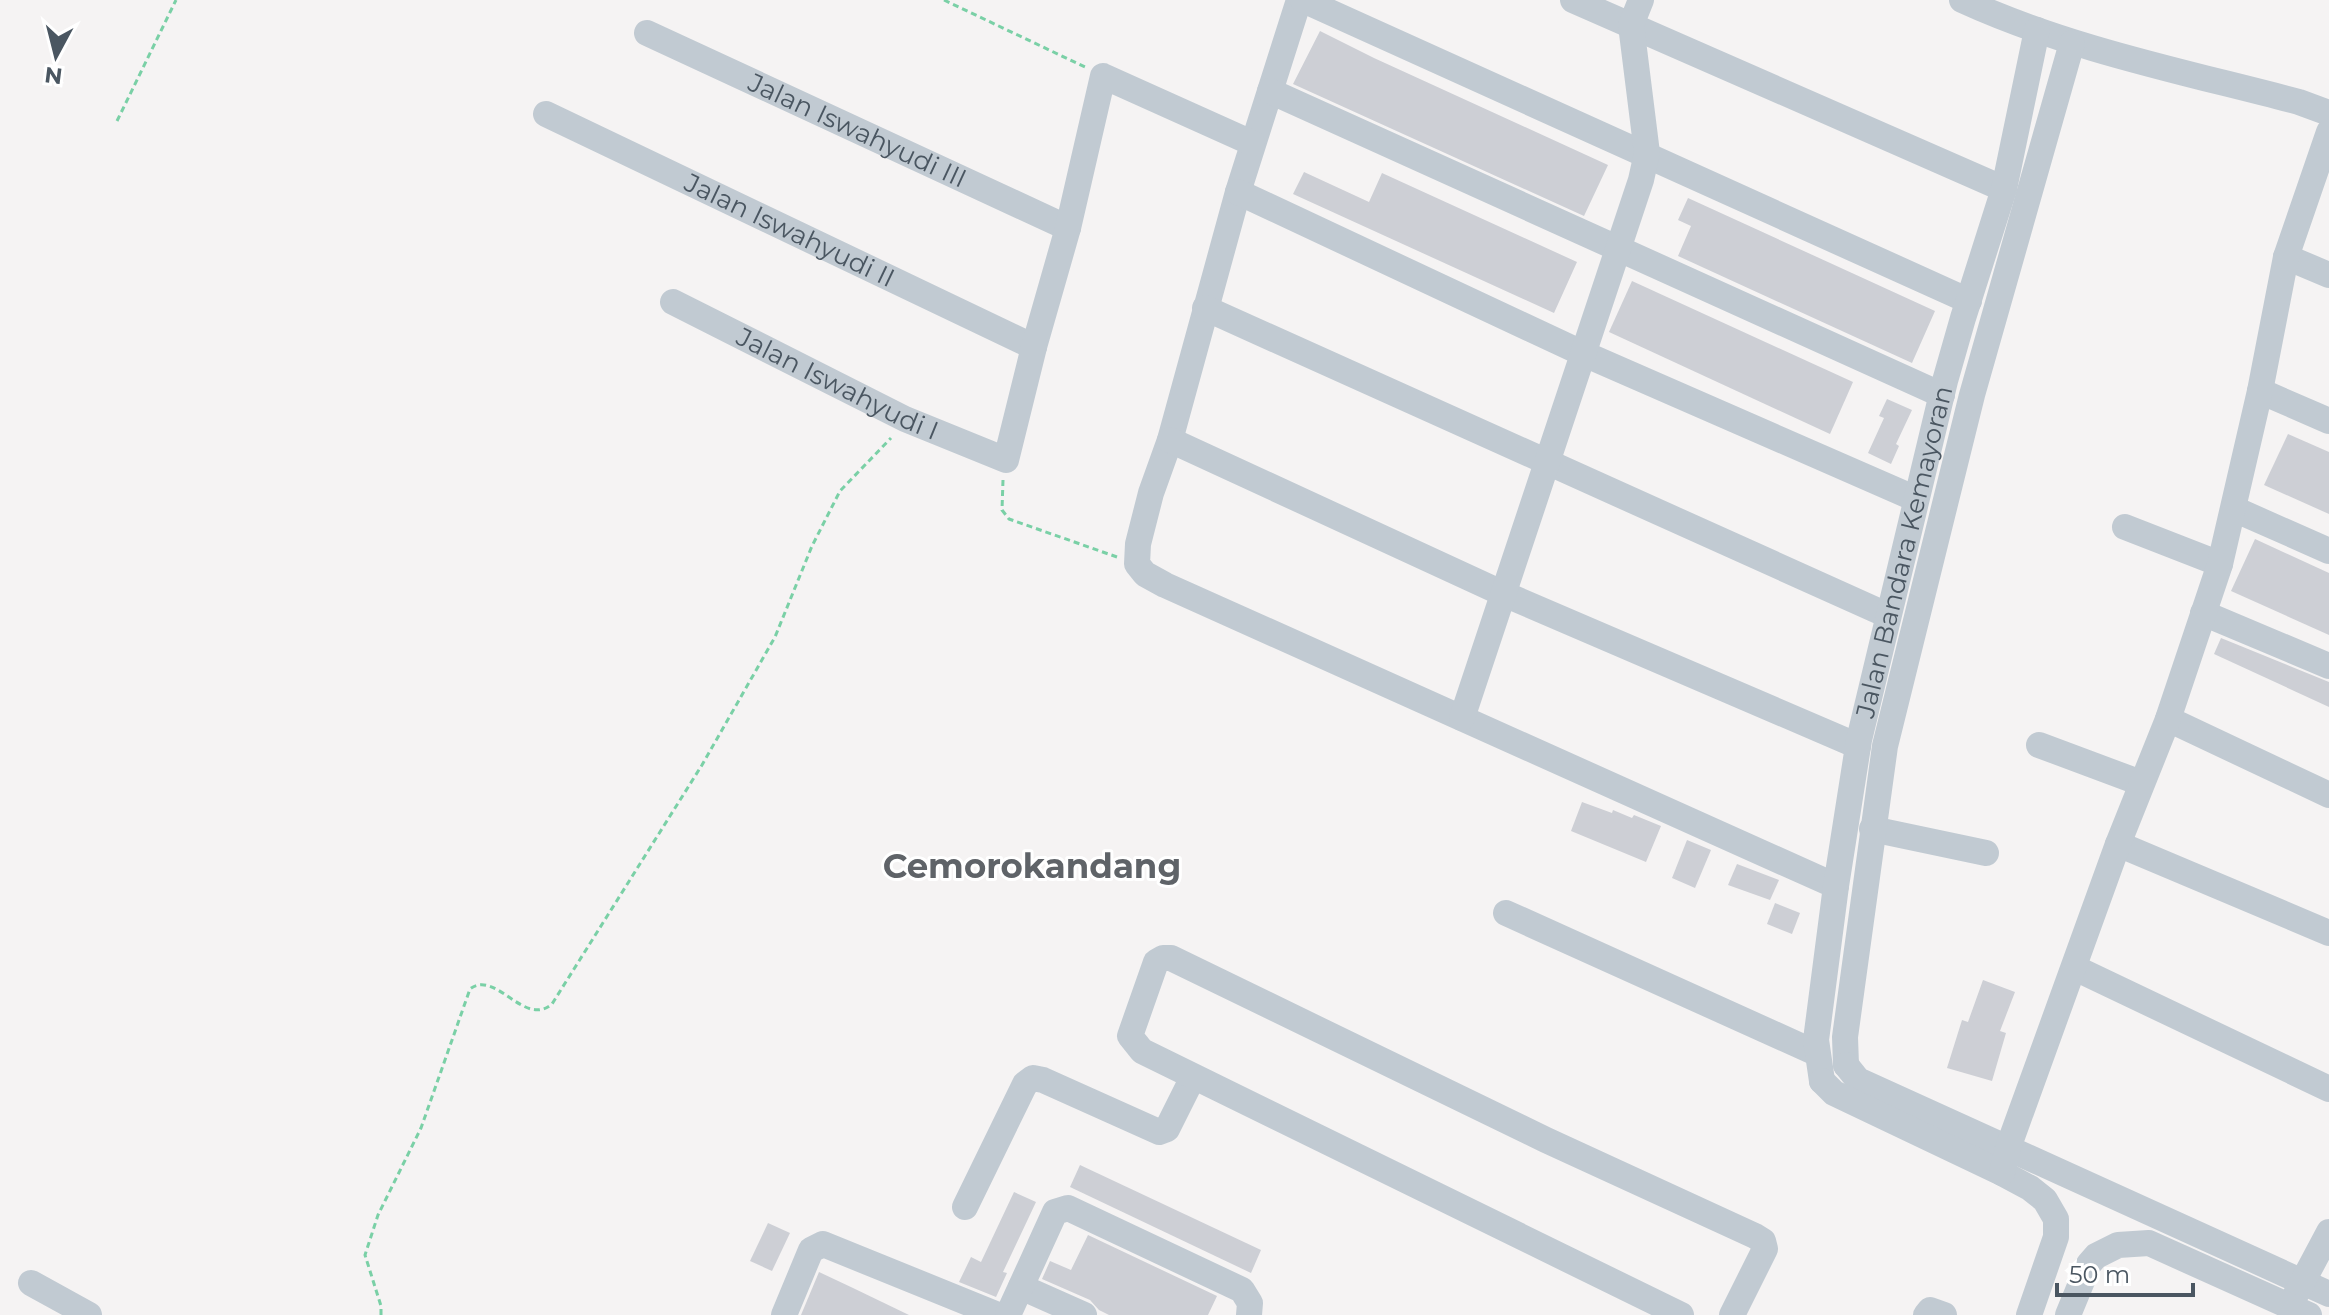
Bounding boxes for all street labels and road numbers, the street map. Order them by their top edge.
street label: Jalan Iswahyudi III [742,66,972,195]
street label: Jalan Iswahyudi II [679,166,900,294]
street label: Jalan Iswahyudi I [730,320,943,447]
street label: Jalan Bandara Kemayoran [1849,383,1959,722]

